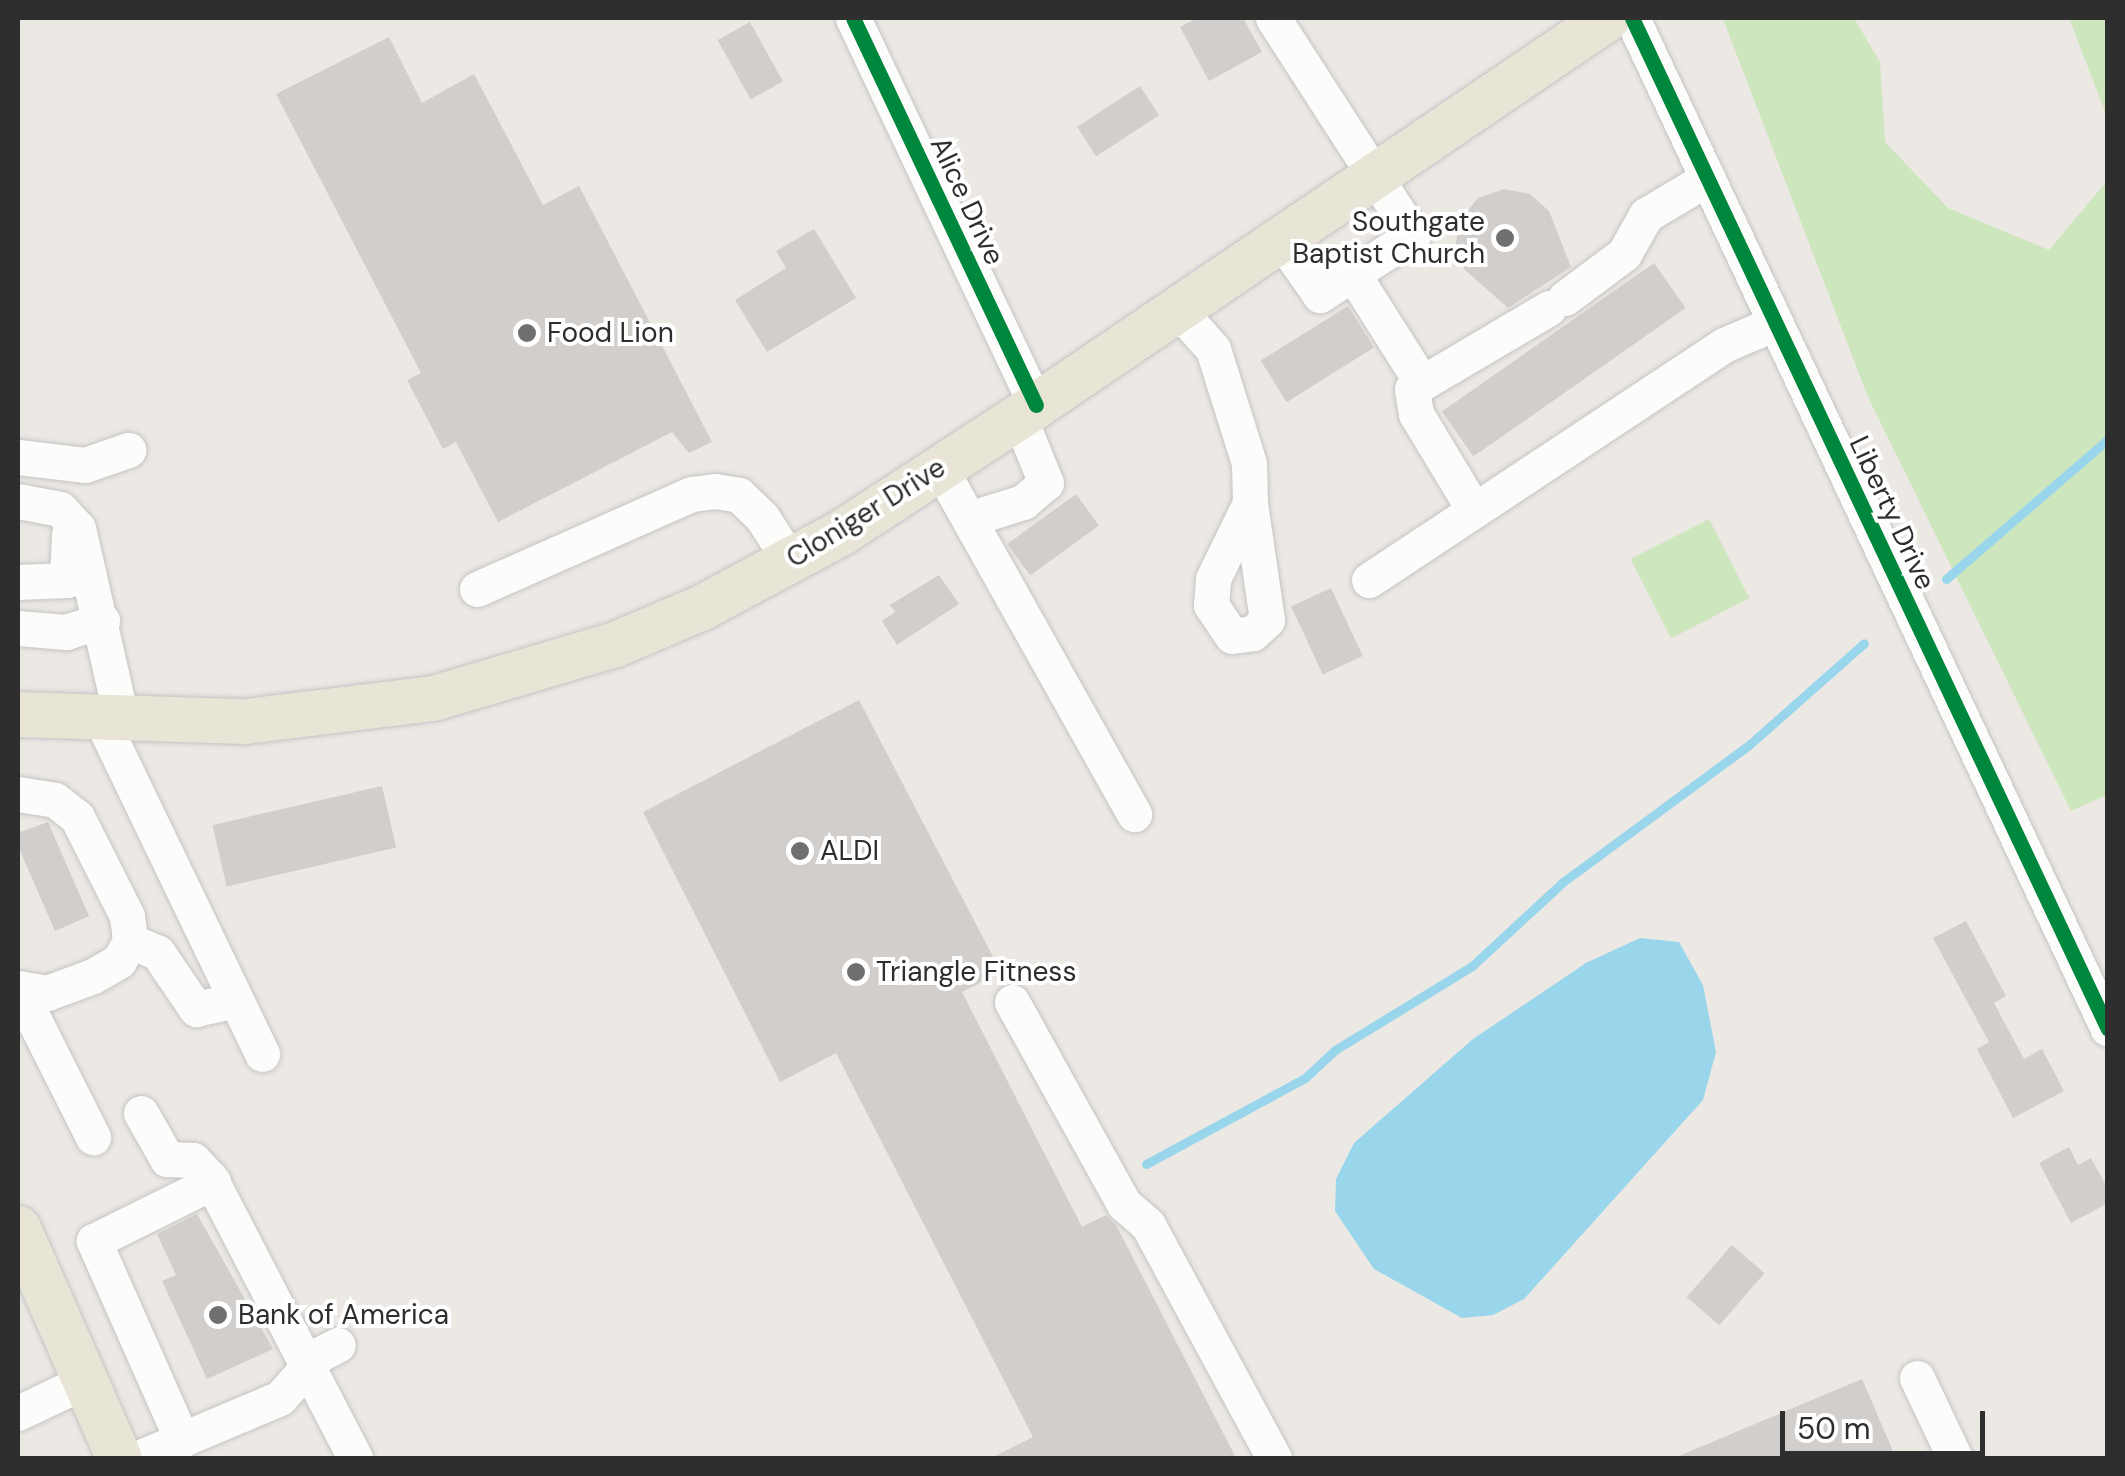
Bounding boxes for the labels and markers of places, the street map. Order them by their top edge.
place label: Southgate Baptist Church [1292,205,1485,271]
marker: Southgate Baptist Church [1494,227,1516,249]
place label: Food Lion [547,316,674,350]
marker: Food Lion [516,322,538,344]
place label: ALDI [820,834,879,868]
marker: ALDI [789,840,811,862]
place label: Triangle Fitness [876,955,1076,989]
marker: Triangle Fitness [845,961,867,983]
place label: Bank of America [238,1298,449,1332]
marker: Bank of America [207,1304,229,1326]

